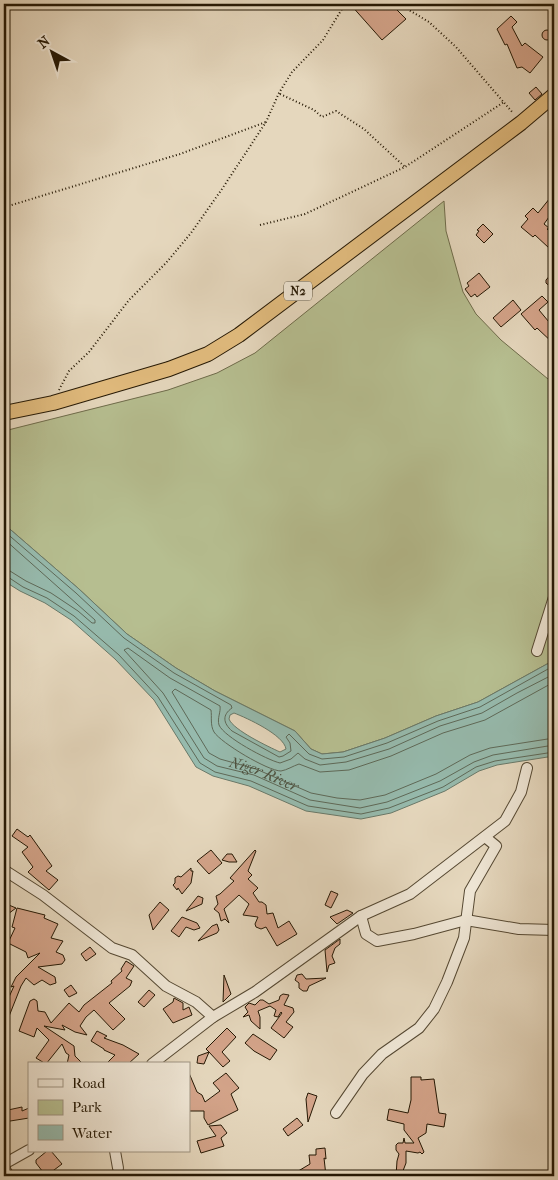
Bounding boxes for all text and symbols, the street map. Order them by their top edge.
north arrow [28,28,78,78]
text: N [34,32,54,52]
road number: N2 [284,282,312,300]
water label: Niger River [226,753,303,796]
legend [28,1062,190,1152]
text: Road [72,1074,106,1092]
text: Park [72,1098,102,1116]
text: Water [71,1124,112,1142]

